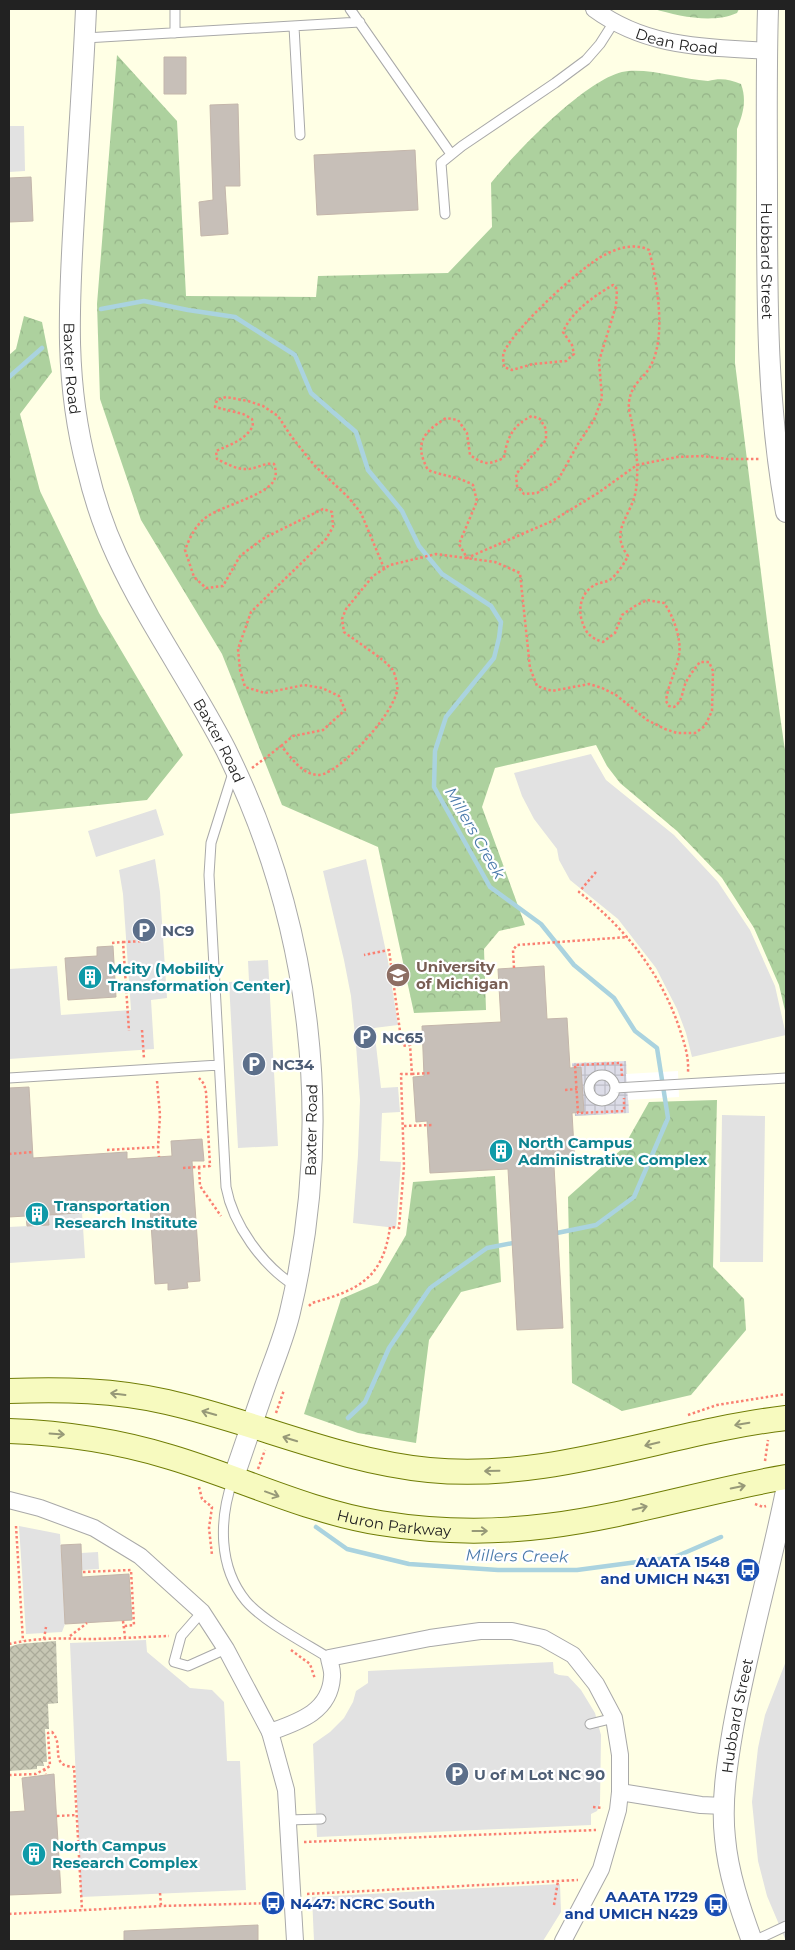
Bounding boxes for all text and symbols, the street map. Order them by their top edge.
street label: Dean Road [633,23,719,57]
street label: Hubbard Street [757,203,778,320]
street label: Baxter Road [60,322,85,416]
street label: Baxter Road [190,695,249,785]
water label: Millers Creek [441,784,510,884]
parking icon: NC9 [131,917,157,943]
place label: NC9 [162,921,194,940]
place label: University of Michigan [416,957,509,993]
place label: Mcity (Mobility Transformation Center) [108,959,291,995]
school or university icon: University of Michigan [385,962,411,988]
building icon: Mcity (Mobility Transformation Center) [77,964,103,990]
parking icon: NC65 [352,1024,378,1050]
place label: NC65 [382,1028,423,1047]
parking icon: NC34 [241,1051,267,1077]
place label: NC34 [272,1055,315,1074]
street label: Baxter Road [301,1084,321,1176]
place label: North Campus Administrative Complex [517,1133,707,1169]
building icon: North Campus Administrative Complex [488,1138,514,1164]
place label: Transportation Research Institute [54,1196,198,1232]
building icon: Transportation Research Institute [24,1201,50,1227]
one-way arrow [111,1389,127,1399]
one-way arrow [202,1408,218,1417]
one-way arrow [735,1420,751,1430]
one-way arrow [49,1429,65,1439]
one-way arrow [282,1433,298,1443]
one-way arrow [644,1440,660,1449]
one-way arrow [484,1467,500,1476]
one-way arrow [729,1481,745,1491]
one-way arrow [263,1490,279,1499]
one-way arrow [632,1503,648,1512]
street label: Huron Parkway [335,1505,453,1540]
one-way arrow [471,1526,487,1536]
water label: Millers Creek [465,1546,570,1566]
place label: AAATA 1548 and UMICH N431 [600,1552,730,1588]
bus stop icon: AAATA 1548 and UMICH N431 [735,1557,761,1583]
street label: Hubbard Street [717,1656,757,1774]
parking icon: U of M Lot NC 90 [444,1761,470,1787]
place label: U of M Lot NC 90 [474,1765,605,1784]
place label: North Campus Research Complex [52,1836,198,1872]
building icon: North Campus Research Complex [21,1841,47,1867]
place label: AAATA 1729 and UMICH N429 [565,1887,698,1923]
bus stop icon: N447: NCRC South [260,1890,286,1916]
bus stop icon: AAATA 1729 and UMICH N429 [703,1892,729,1918]
place label: N447: NCRC South [290,1894,435,1913]

